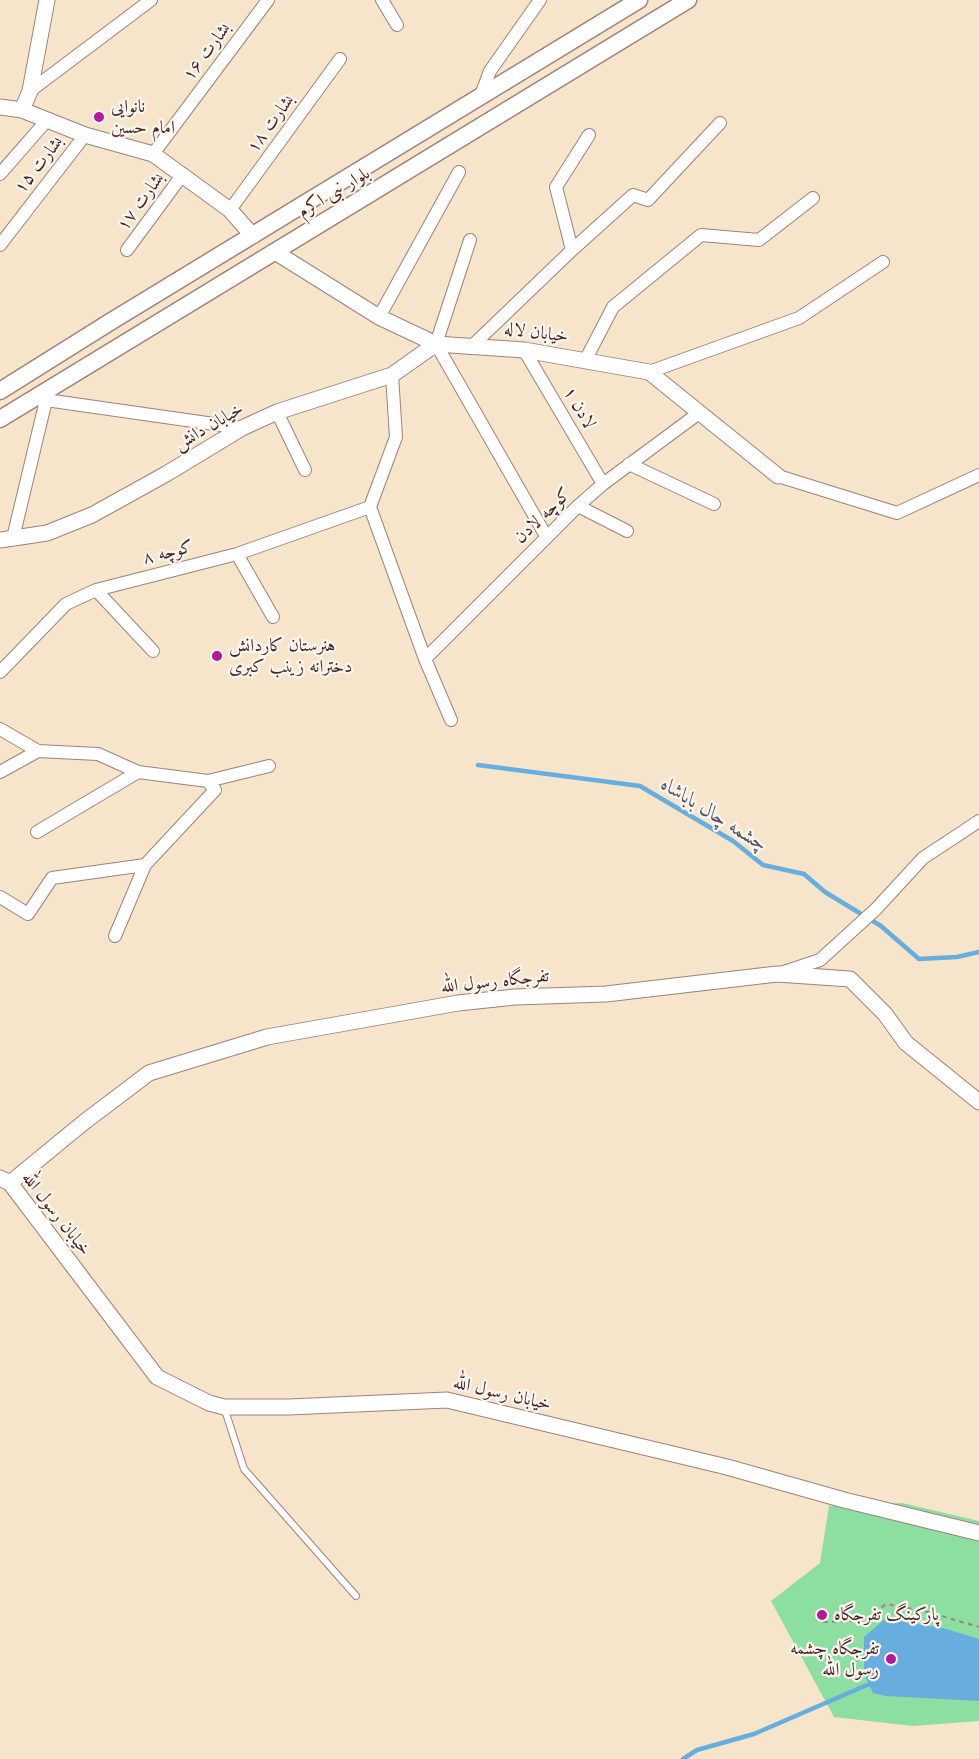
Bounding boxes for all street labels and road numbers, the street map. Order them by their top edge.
street label: بشارت ۱۶ [178,19,236,85]
street label: بشارت ۱۸ [243,91,299,157]
street label: بشارت ۱۵ [10,132,68,198]
street label: بلوار نبی اکرم [294,163,374,223]
street label: بشارت ۱۷ [113,169,169,235]
street label: خیابان لاله [503,318,569,348]
street label: لادن ۱ [558,383,600,433]
street label: خیابان دانش [171,399,247,455]
street label: کوچه لادن [510,484,576,548]
street label: کوچه ۸ [140,536,196,570]
street label: تفرجگاه رسول الله [440,966,550,998]
street label: خیابان رسول الله [17,1168,95,1260]
street label: خیابان رسول الله [451,1372,553,1416]

